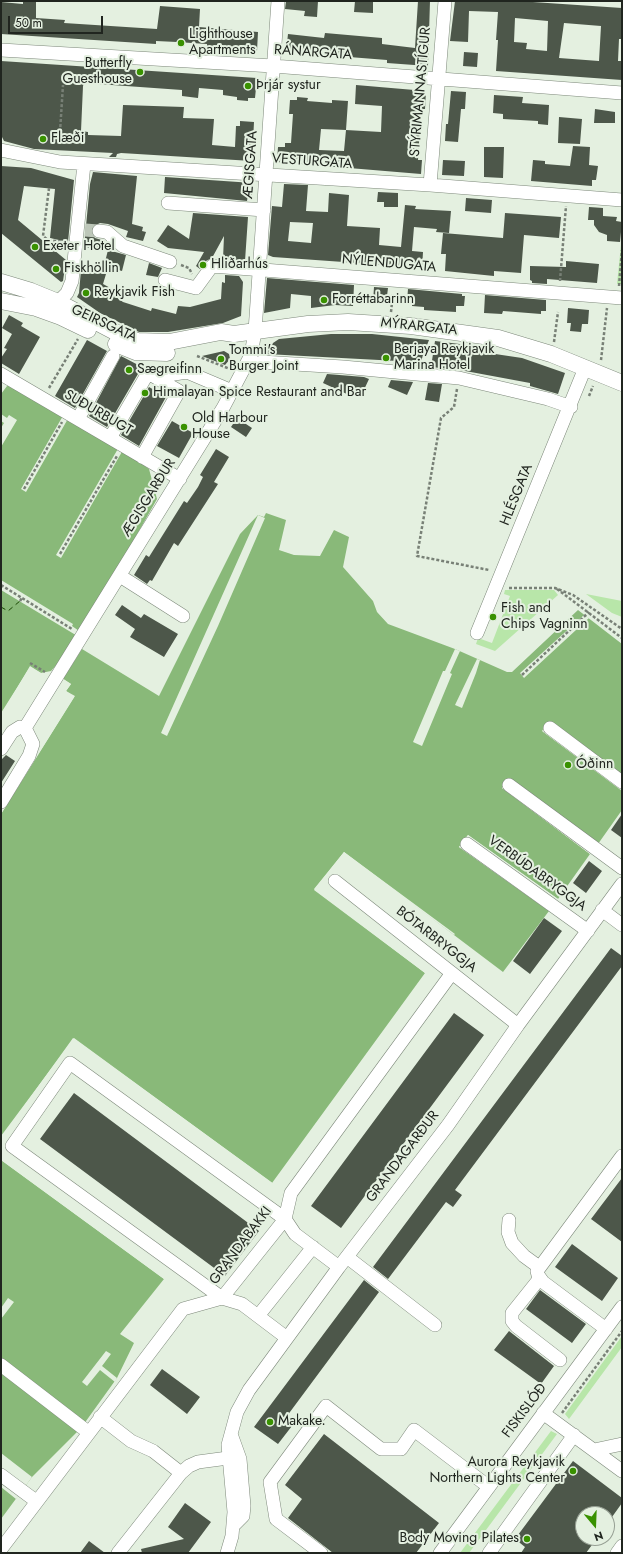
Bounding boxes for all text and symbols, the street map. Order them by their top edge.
scale bar [10,8,105,34]
text: 50 m [15,14,42,32]
place label: Lighthouse Apartments [189,27,256,60]
street label: STÝRIMANNASTÍGUR [407,27,435,157]
marker: Lighthouse Apartments [176,38,186,48]
street label: RÁNARGATA [273,42,353,64]
place label: Butterfly Guesthouse [62,56,132,88]
marker: Butterfly Guesthouse [135,67,145,77]
place label: Þrjár systur [256,78,321,94]
marker: Þrjár systur [243,81,253,91]
street label: ÆGISGATA [240,130,262,200]
place label: Flæði [51,131,84,147]
marker: Flæði [38,134,48,144]
street label: VESTURGATA [271,151,353,173]
place label: Exeter Hotel [43,239,115,255]
marker: Exeter Hotel [30,242,40,252]
street label: NÝLENDUGATA [341,251,437,277]
place label: Hliðarhús [211,257,268,273]
marker: Hliðarhús [198,260,208,270]
place label: Fiskhöllin [64,261,119,277]
marker: Fiskhöllin [51,264,61,274]
place label: Reykjavik Fish [94,285,175,301]
marker: Reykjavik Fish [81,288,91,298]
place label: Forréttabarinn [332,292,414,308]
marker: Forréttabarinn [319,295,329,305]
street label: GEIRSGATA [68,301,140,347]
street label: MÝRARGATA [380,315,458,339]
place label: Berjaya Reykjavik Marina Hotel [394,342,494,374]
place label: Tommi's Burger Joint [229,343,298,376]
marker: Berjaya Reykjavik Marina Hotel [381,353,391,363]
marker: Tommi's Burger Joint [216,354,226,364]
place label: Sægreifinn [137,362,202,378]
marker: Sægreifinn [124,365,134,375]
place label: Himalayan Spice Restaurant and Bar [153,385,366,401]
street label: SUÐURBUGT [61,387,135,439]
marker: Himalayan Spice Restaurant and Bar [140,388,150,398]
place label: Old Harbour House [192,411,268,444]
marker: Old Harbour House [179,422,189,432]
street label: ÆGISGARÐUR [118,456,180,540]
street label: HLÉSGATA [497,462,537,528]
place label: Fish and Chips Vagninn [501,601,588,634]
marker: Fish and Chips Vagninn [488,612,498,622]
place label: Óðinn [576,757,613,773]
marker: Óðinn [563,760,573,770]
street label: VERBÚÐABRYGGJA [485,833,589,915]
street label: BÓTARBRYGGJA [392,903,480,977]
street label: GRANDAGARÐUR [363,1108,443,1206]
street label: GRANDABAKKI [206,1204,276,1288]
street label: FISKISLÓÐ [499,1381,551,1441]
place label: Makake. [278,1414,326,1430]
marker: Makake. [265,1417,275,1427]
place label: Aurora Reykjavik Northern Lights Center [429,1455,565,1488]
marker: Aurora Reykjavik Northern Lights Center [568,1466,578,1476]
north arrow [575,1506,615,1546]
text: N [592,1527,605,1545]
place label: Body Moving Pilates [400,1531,519,1547]
marker: Body Moving Pilates [522,1534,532,1544]

